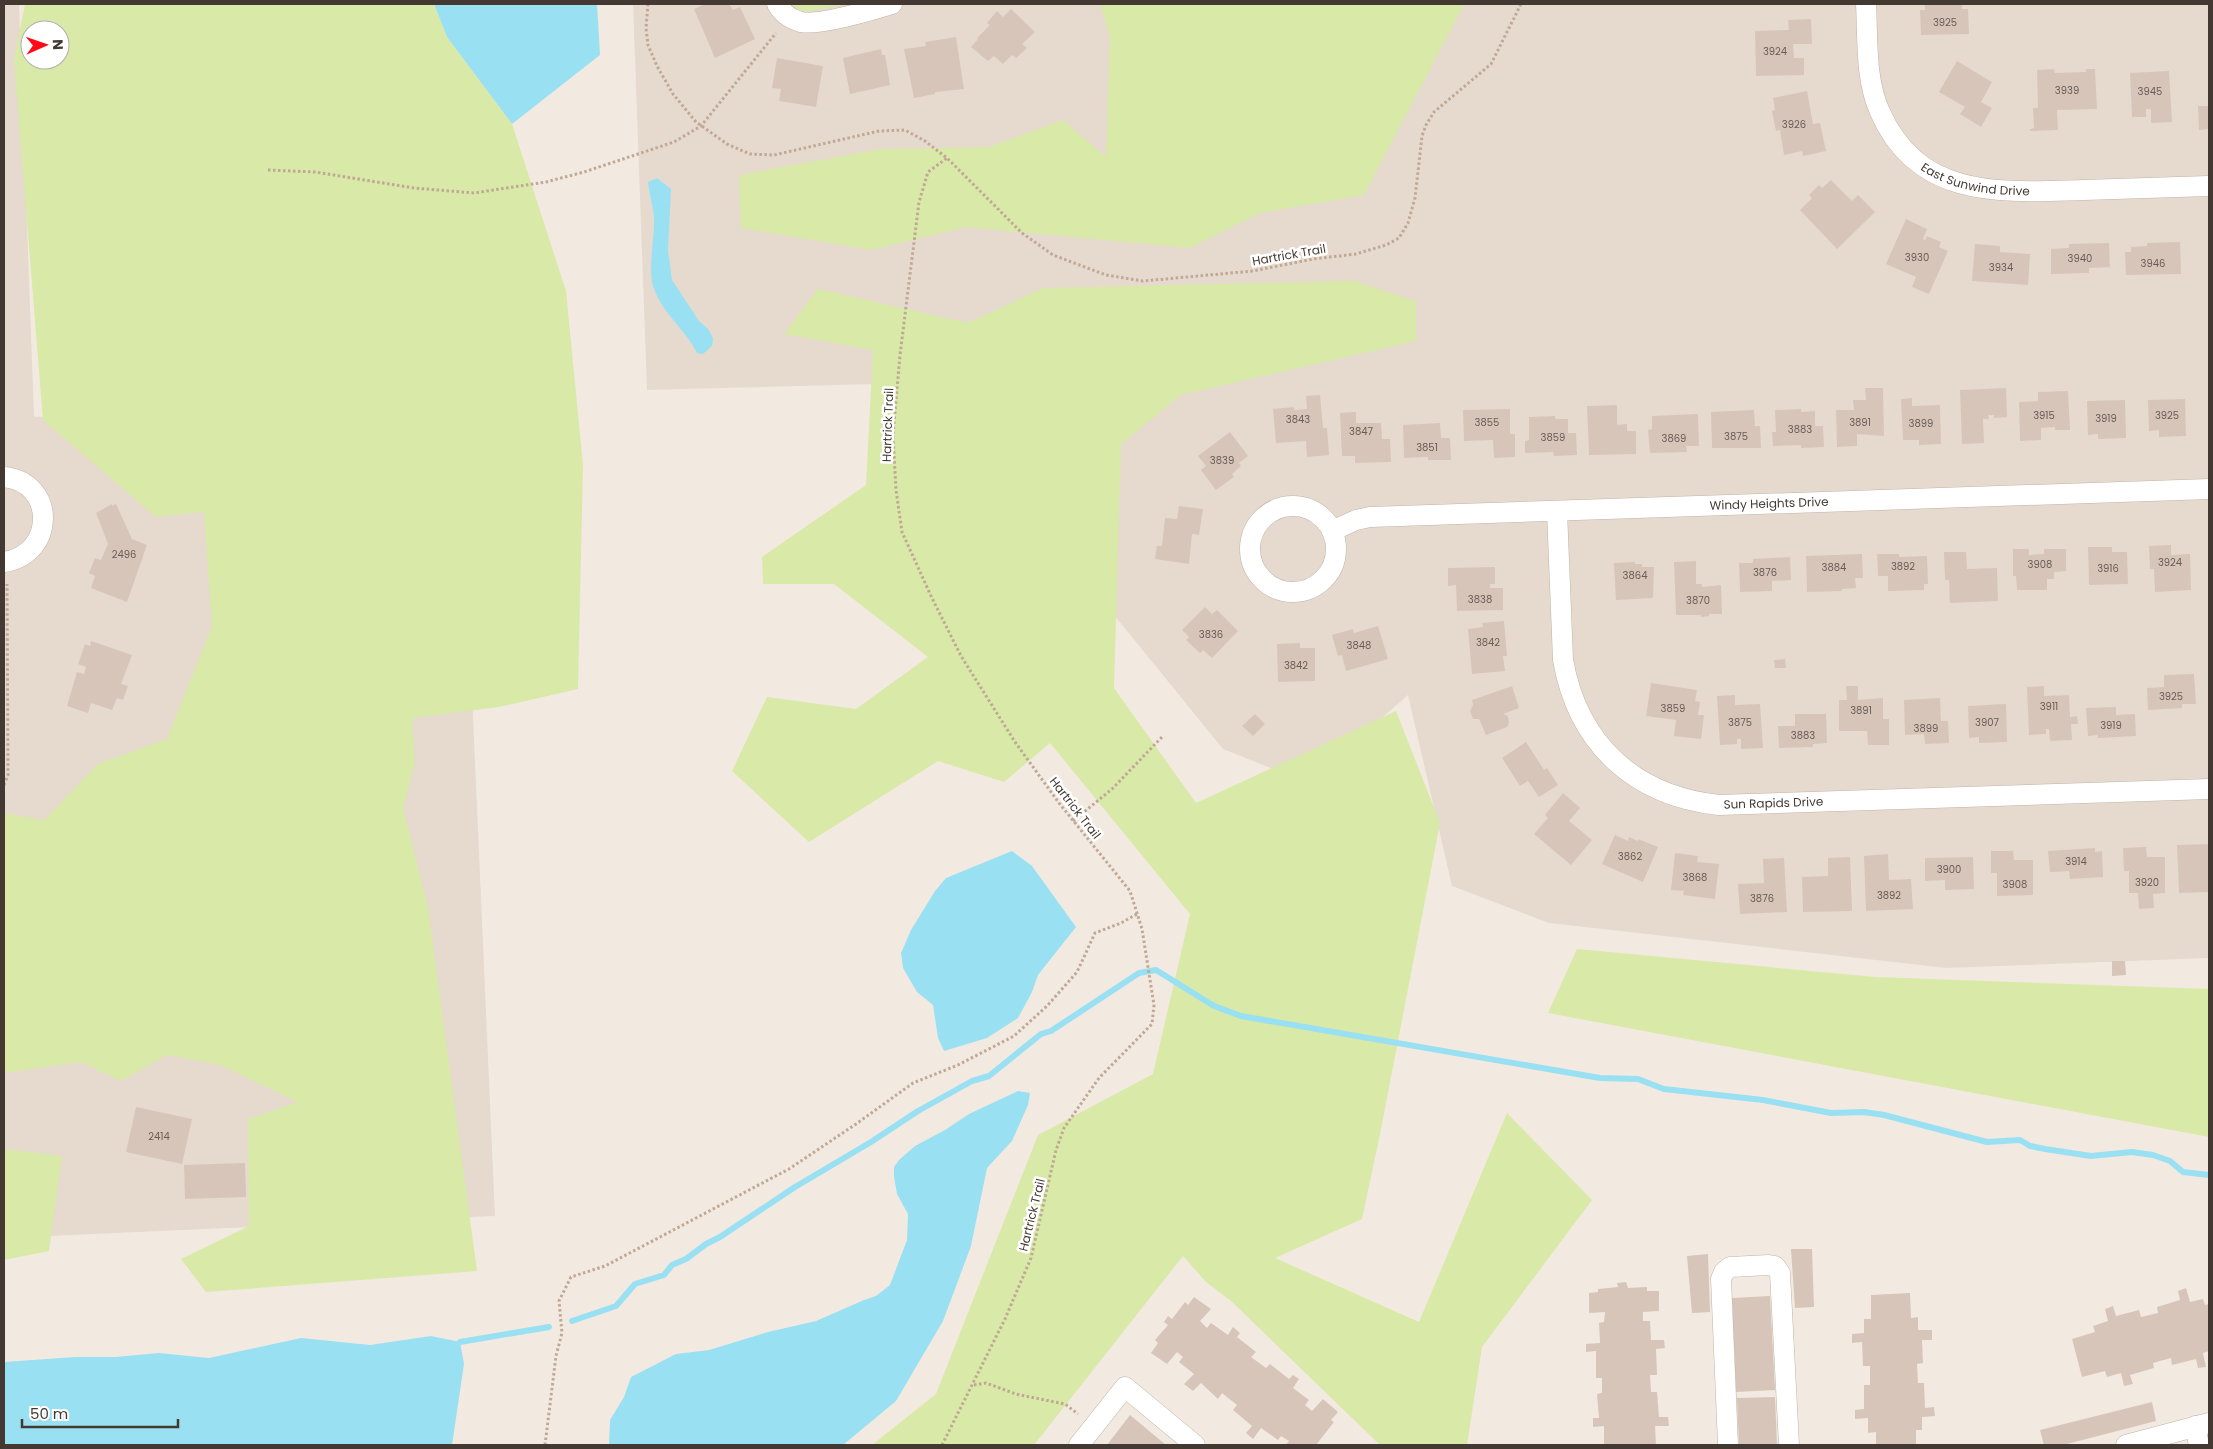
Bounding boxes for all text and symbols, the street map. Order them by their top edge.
house number: 3925 [1933,15,1957,30]
north arrow [20,20,70,70]
text: N [48,39,68,50]
house number: 3924 [1763,44,1787,59]
house number: 3939 [2055,83,2079,98]
house number: 3945 [2138,84,2162,99]
house number: 3926 [1782,117,1806,132]
street label: East Sunwind Drive [1918,158,2030,199]
street label: Hartrick Trail [1251,240,1327,269]
house number: 3930 [1905,250,1929,265]
house number: 3940 [2068,251,2092,266]
house number: 3946 [2141,256,2165,271]
house number: 3934 [1989,260,2013,275]
street label: Hartrick Trail [878,387,897,462]
house number: 3915 [2033,408,2055,423]
house number: 3925 [2155,408,2179,423]
house number: 3919 [2095,411,2117,426]
house number: 3843 [1286,412,1310,427]
house number: 3855 [1475,415,1499,430]
house number: 3891 [1849,415,1871,430]
house number: 3899 [1909,416,1933,431]
house number: 3883 [1788,422,1812,437]
house number: 3847 [1349,424,1374,439]
house number: 3875 [1724,429,1748,444]
house number: 3859 [1541,430,1565,445]
house number: 3869 [1662,431,1686,446]
house number: 3851 [1416,440,1438,455]
house number: 3839 [1210,453,1234,468]
street label: Windy Heights Drive [1709,493,1829,514]
house number: 2496 [112,547,136,562]
house number: 3924 [2158,555,2182,570]
house number: 3908 [2028,557,2052,572]
house number: 3892 [1891,559,1915,574]
house number: 3884 [1822,560,1846,575]
house number: 3916 [2097,561,2119,576]
house number: 3876 [1753,565,1777,580]
house number: 3864 [1623,568,1647,583]
house number: 3838 [1468,592,1492,607]
house number: 3870 [1686,593,1710,608]
house number: 3836 [1199,627,1223,642]
house number: 3842 [1476,635,1500,650]
house number: 3848 [1347,638,1371,653]
house number: 3842 [1284,658,1308,673]
house number: 3925 [2159,689,2183,704]
house number: 3911 [2040,699,2058,714]
house number: 3859 [1661,701,1685,716]
house number: 3891 [1850,703,1872,718]
house number: 3875 [1728,715,1752,730]
house number: 3907 [1975,715,2000,730]
house number: 3919 [2100,718,2122,733]
house number: 3899 [1914,721,1938,736]
house number: 3883 [1791,728,1815,743]
street label: Hartrick Trail [1046,773,1105,842]
street label: Sun Rapids Drive [1723,793,1824,813]
house number: 3862 [1618,849,1642,864]
house number: 3914 [2065,854,2087,869]
house number: 3900 [1937,862,1961,877]
house number: 3868 [1683,870,1707,885]
house number: 3920 [2135,875,2159,890]
house number: 3908 [2003,877,2027,892]
house number: 3892 [1877,888,1901,903]
house number: 3876 [1750,891,1774,906]
house number: 2414 [148,1129,170,1144]
street label: Hartrick Trail [1014,1177,1049,1253]
scale bar [22,1396,179,1428]
text: 50 m [30,1403,68,1424]

